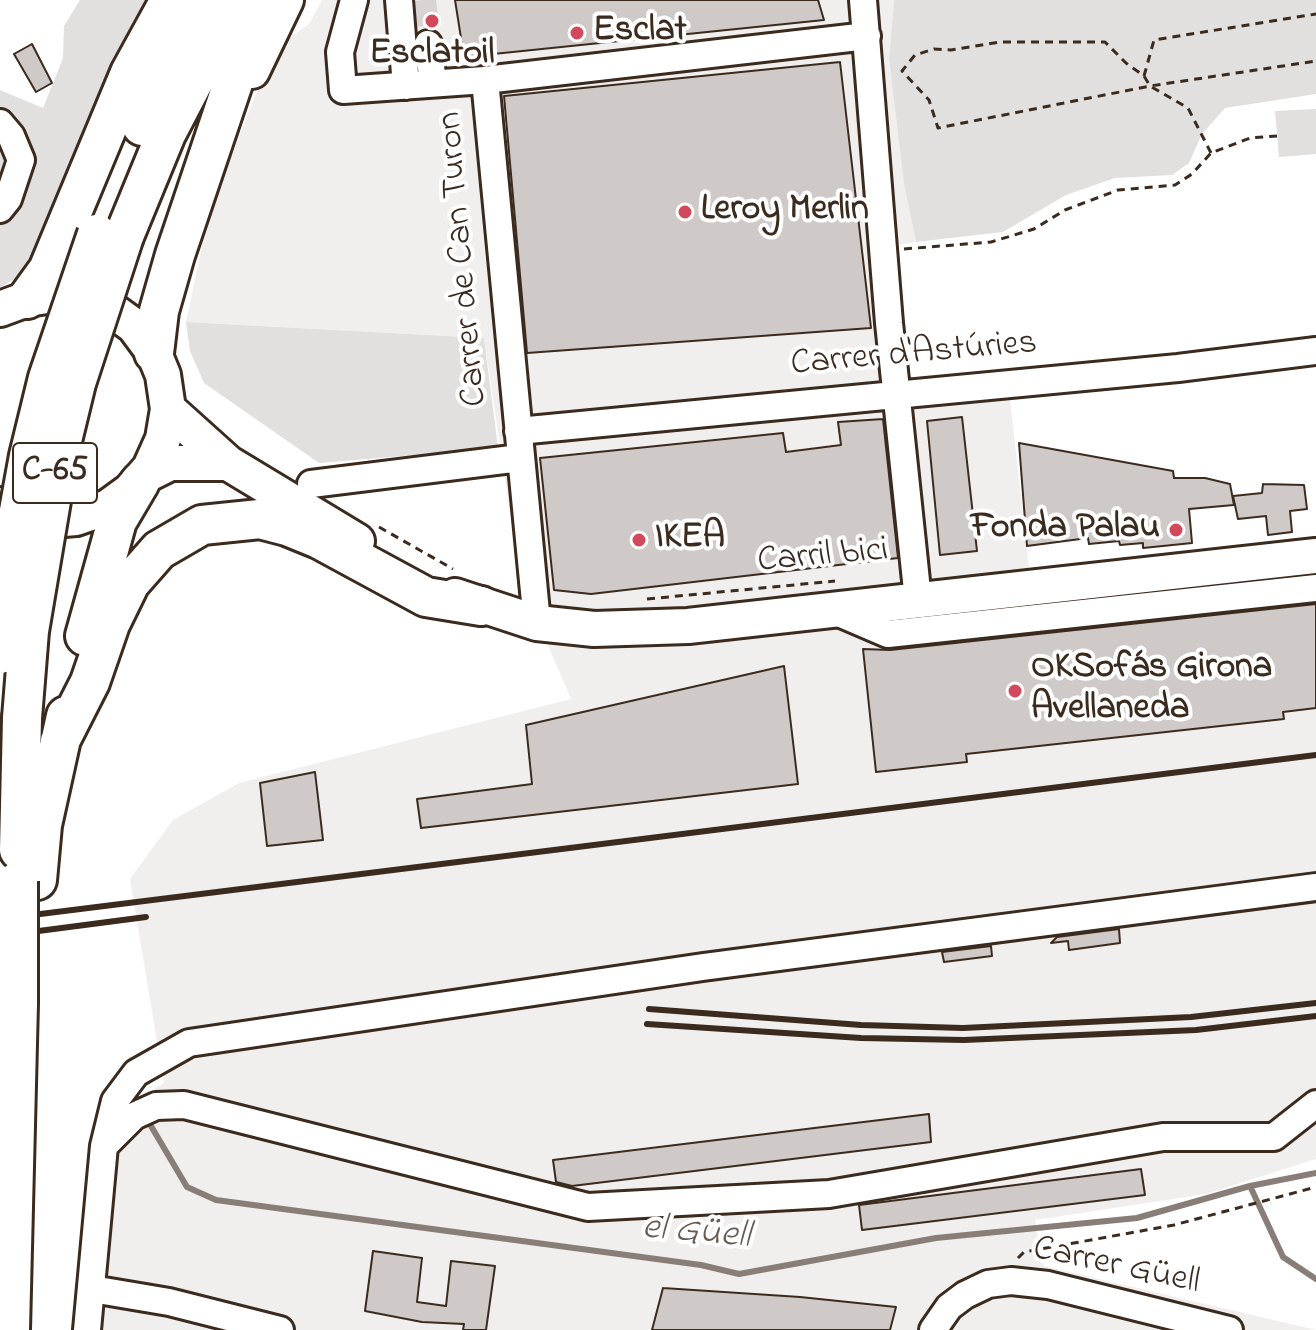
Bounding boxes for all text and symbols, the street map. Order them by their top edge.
place label: Esclat [593,11,687,55]
marker: Esclatoil [423,12,441,30]
marker: Esclat [568,24,586,42]
place label: Esclatoil [370,34,494,78]
street label: Carrer de Can Turon [431,110,499,408]
place label: Leroy Merlin [701,190,869,234]
marker: Leroy Merlin [676,203,694,221]
street label: Carrer d'Astúries [789,324,1039,388]
road number: C-65 [13,443,97,503]
place label: Fonda Palau [971,508,1160,552]
place label: IKEA [655,518,725,562]
marker: Fonda Palau [1167,521,1185,539]
marker: IKEA [630,531,648,549]
street label: Carril bici [756,531,890,585]
place label: OKSofás Girona Avellaneda [1031,648,1272,733]
marker: OKSofás Girona Avellaneda [1006,682,1024,700]
water label: el Güell [640,1208,752,1262]
street label: Carrer Güell [1029,1229,1203,1307]

